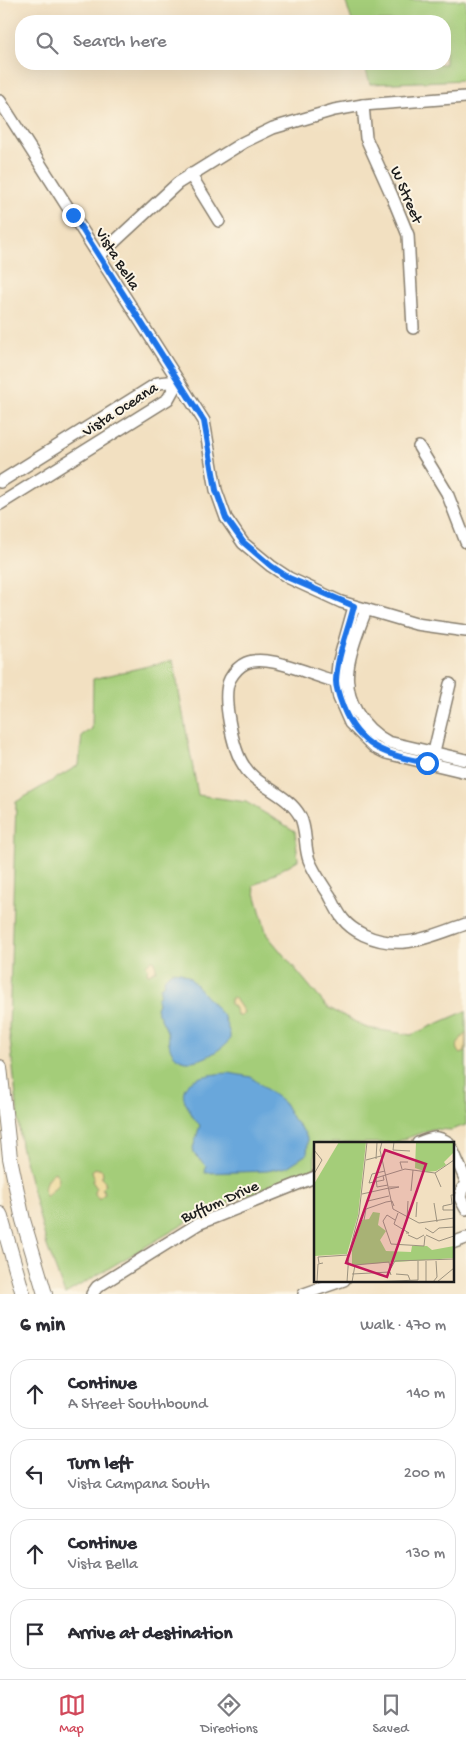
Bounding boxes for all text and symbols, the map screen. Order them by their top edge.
search box [15,15,451,70]
icon: search [33,29,61,57]
text: Search here [73,31,167,54]
street label: W Street [384,164,426,228]
route end [62,204,85,227]
street label: Vista Bella [89,224,143,295]
street label: Vista Oceana [79,379,163,443]
route start [416,752,439,775]
inset map [314,1142,454,1282]
street label: Buffum Drive [178,1177,263,1229]
text: 6 min [20,1314,65,1339]
text: Walk · 470 m [360,1317,446,1336]
text: Continue [68,1373,137,1396]
icon: ahead [21,1380,49,1408]
text: 140 m [407,1385,445,1404]
text: A Street Southbound [68,1396,207,1415]
text: Turn left [68,1453,132,1476]
icon: left [21,1460,49,1488]
text: 200 m [404,1465,445,1484]
text: Vista Campana South [68,1476,210,1495]
text: Continue [68,1533,137,1556]
icon: ahead [21,1540,49,1568]
text: 130 m [406,1545,445,1564]
text: Vista Bella [68,1556,138,1575]
icon: arrive [21,1620,49,1648]
text: Arrive at destination [68,1623,232,1646]
tab: Map [58,1691,86,1738]
tab: Directions [201,1691,258,1738]
tab: Saved [373,1691,408,1738]

